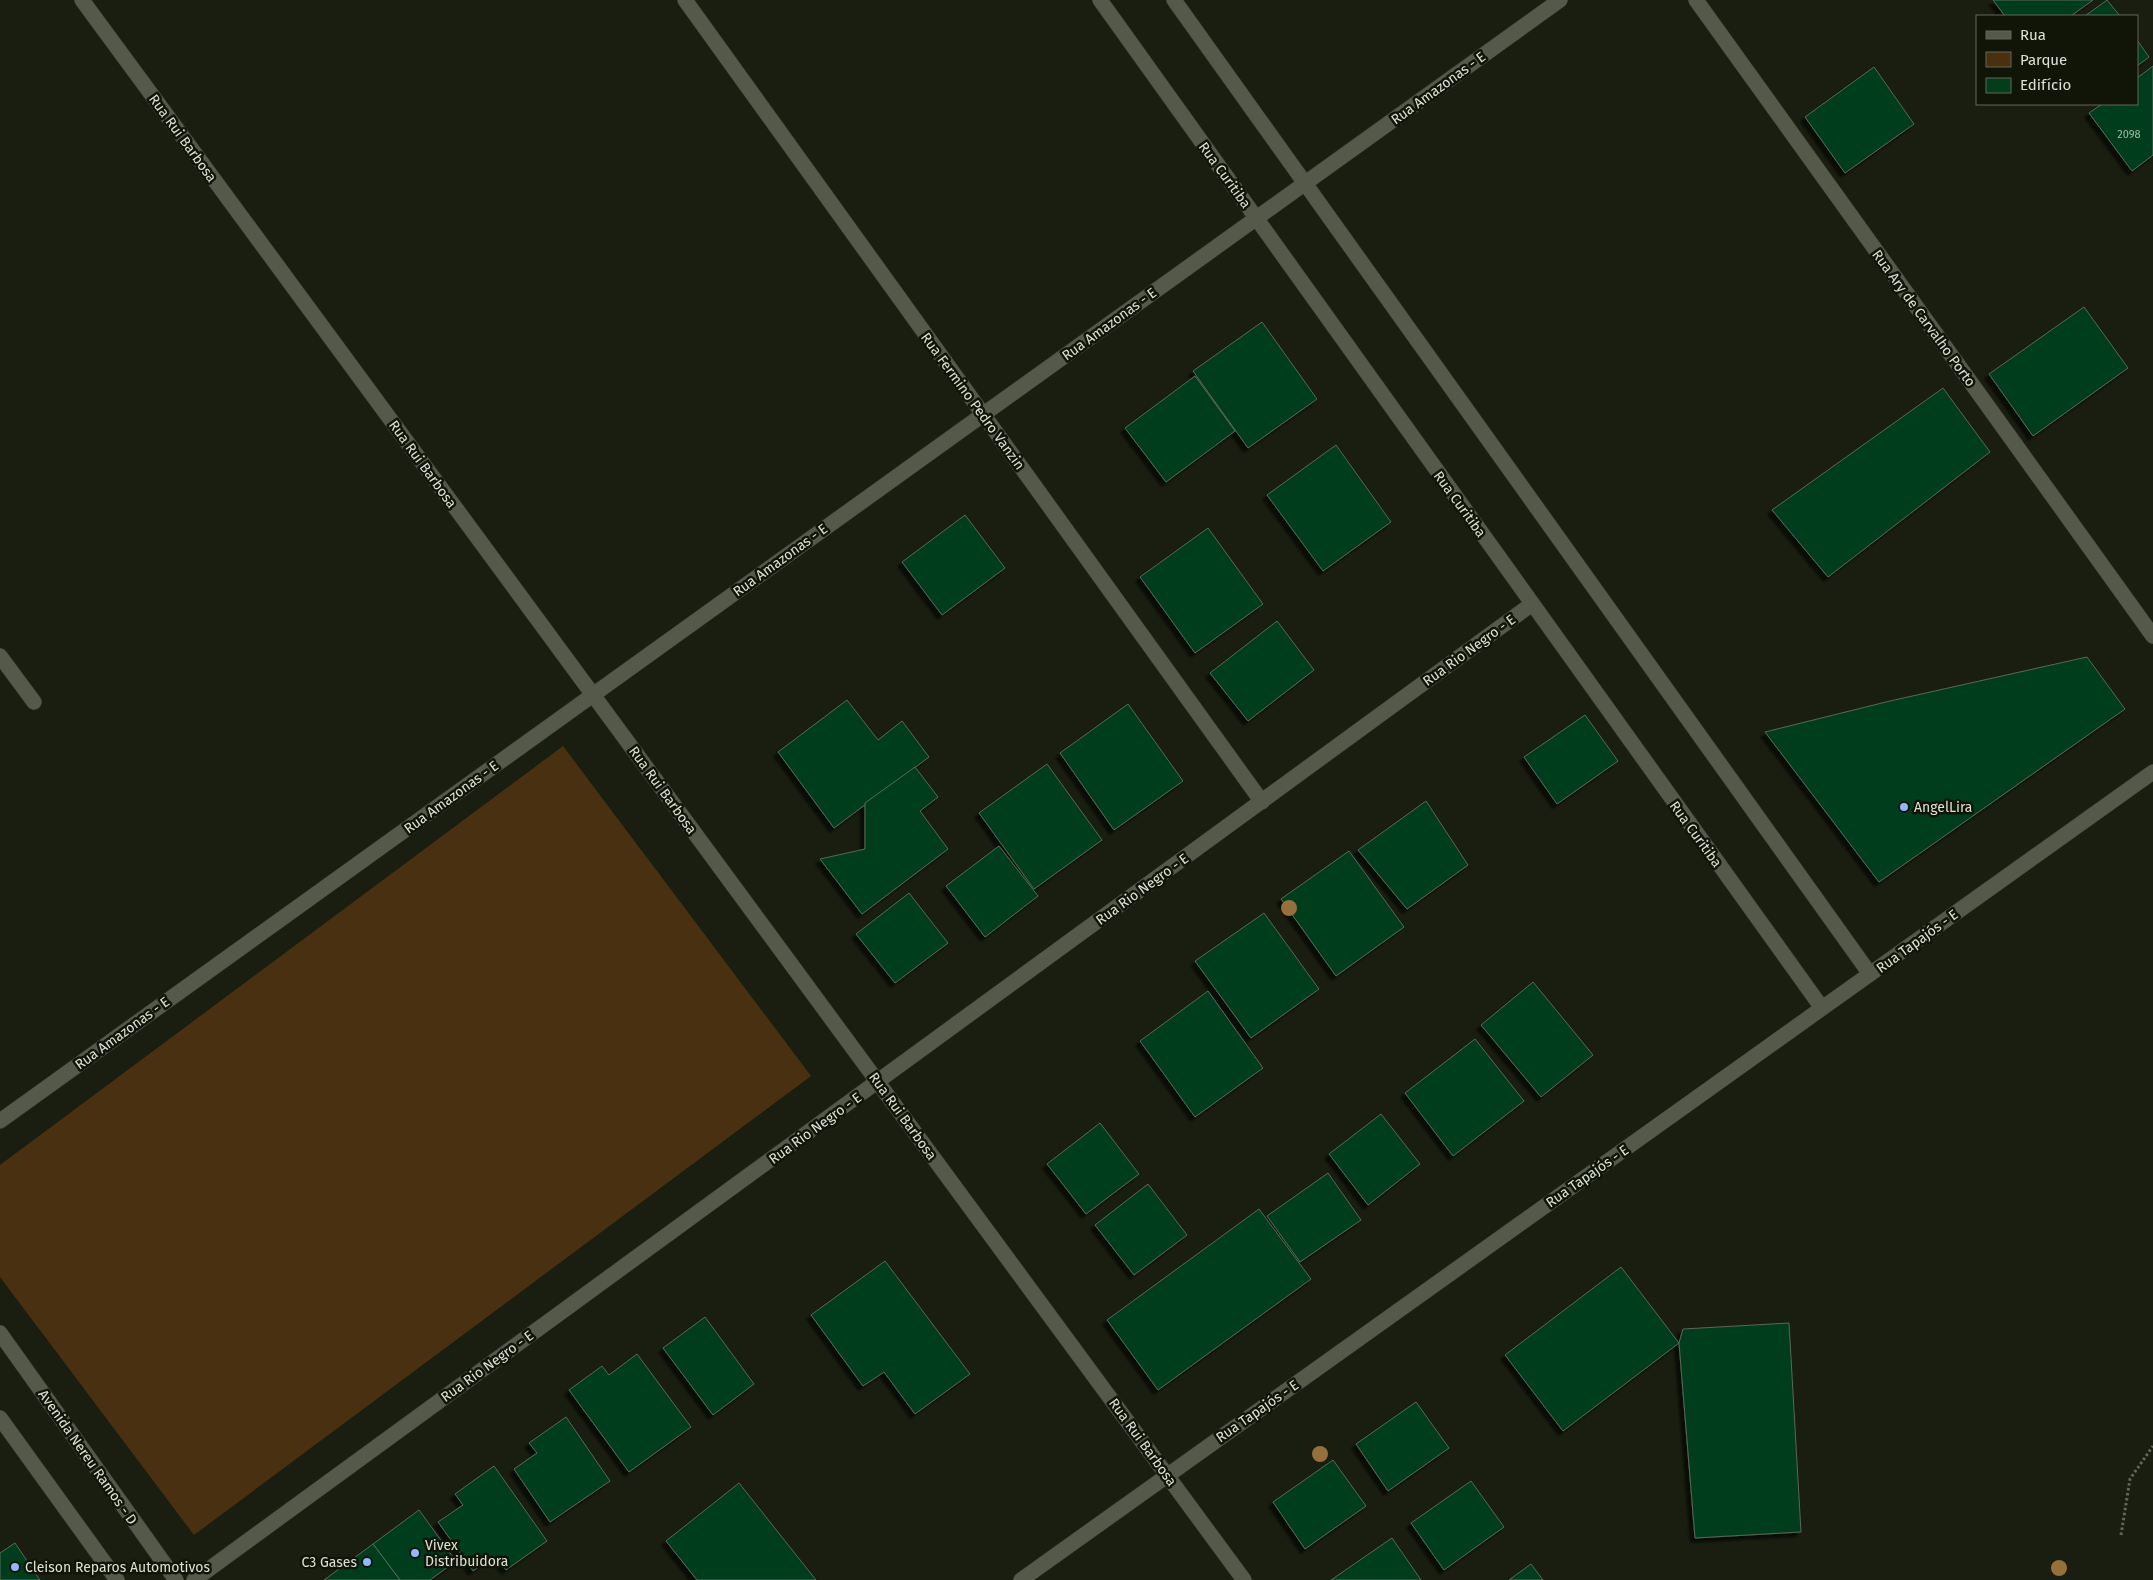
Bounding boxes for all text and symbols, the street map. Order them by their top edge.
legend [1976,15,2138,105]
text: Rua [2020,26,2046,44]
street label: Rua Amazonas - E [1388,48,1489,128]
text: Parque [2020,51,2067,69]
text: Edifício [2020,76,2071,94]
street label: Rua Rui Barbosa [145,91,220,185]
house number: 2098 [2117,128,2141,141]
street label: Rua Curitiba [1195,139,1254,212]
street label: Rua Ary de Carvalho Porto [1868,247,1979,390]
street label: Rua Amazonas - E [1059,284,1160,364]
street label: Rua Fermino Pedro Vanzin [917,329,1028,473]
street label: Rua Rui Barbosa [385,417,460,511]
street label: Rua Curitiba [1430,468,1489,541]
street label: Rua Amazonas - E [730,520,831,600]
street label: Rua Rio Negro - E [1420,611,1519,690]
street label: Rua Rui Barbosa [625,743,700,837]
street label: Rua Amazonas - E [401,757,502,837]
street label: Rua Curitiba [1666,798,1725,871]
place label: AngelLira [1914,799,1972,816]
marker: AngelLira [1898,801,1910,813]
street label: Rua Rio Negro - E [1093,850,1192,929]
street label: Rua Tapajós - E [1873,906,1962,977]
street label: Rua Amazonas - E [72,993,173,1073]
street label: Rua Rui Barbosa [865,1069,940,1163]
street label: Rua Rio Negro - E [766,1089,865,1168]
street label: Rua Tapajós - E [1543,1142,1632,1211]
street label: Rua Rio Negro - E [438,1327,537,1406]
street label: Rua Tapajós - E [1213,1377,1302,1446]
street label: Avenida Nereu Ramos - D [35,1387,141,1528]
street label: Rua Rui Barbosa [1105,1395,1180,1489]
place label: Vivex Distribuidora [425,1537,508,1570]
marker: Vivex Distribuidora [409,1547,421,1559]
place label: C3 Gases [301,1554,357,1571]
marker: C3 Gases [361,1556,373,1568]
place label: Cleison Reparos Automotivos [25,1559,210,1576]
marker: Cleison Reparos Automotivos [9,1561,21,1573]

